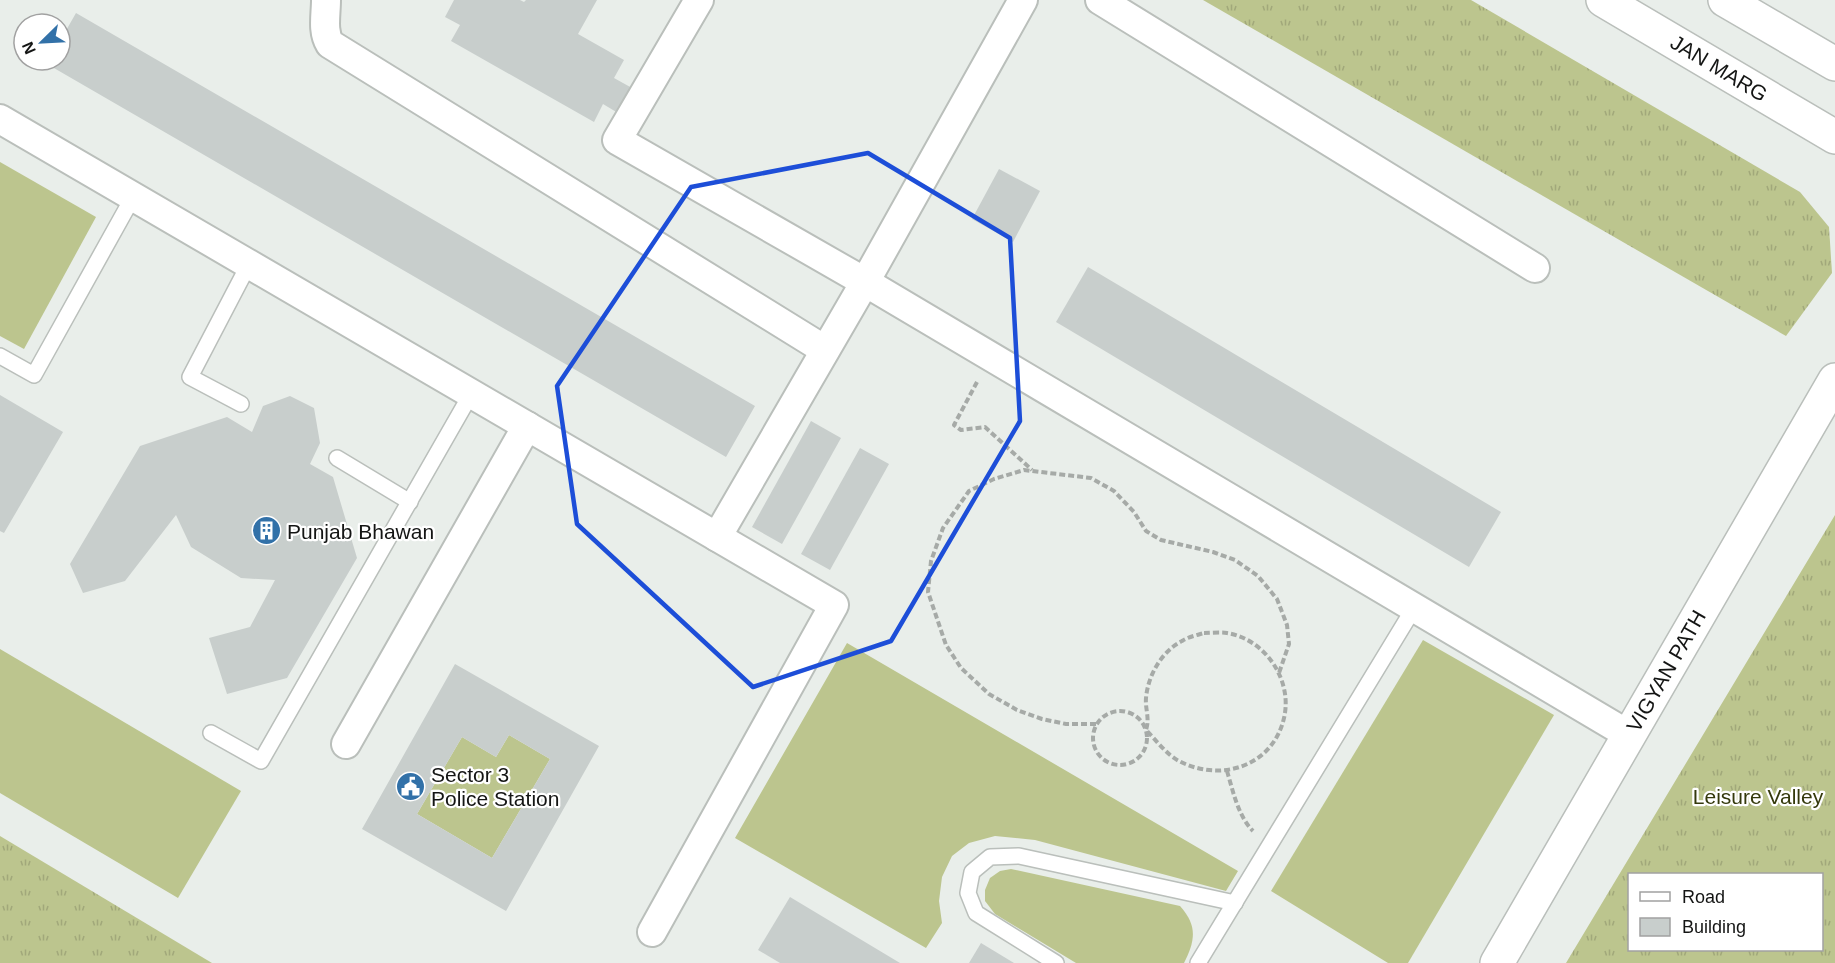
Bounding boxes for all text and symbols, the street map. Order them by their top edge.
north arrow [12,12,72,72]
street label: JAN MARG [1667,30,1771,106]
text: N [19,39,39,57]
building icon: Punjab Bhawan [250,515,282,547]
place label: Punjab Bhawan [287,520,434,543]
street label: VIGYAN PATH [1622,606,1710,736]
place label: Sector 3 Police Station [431,763,559,810]
public building icon: Sector 3 Police Station [394,770,426,802]
park label: Leisure Valley [1693,785,1824,808]
legend [1628,873,1823,951]
text: Road [1682,887,1725,907]
text: Building [1682,917,1746,937]

